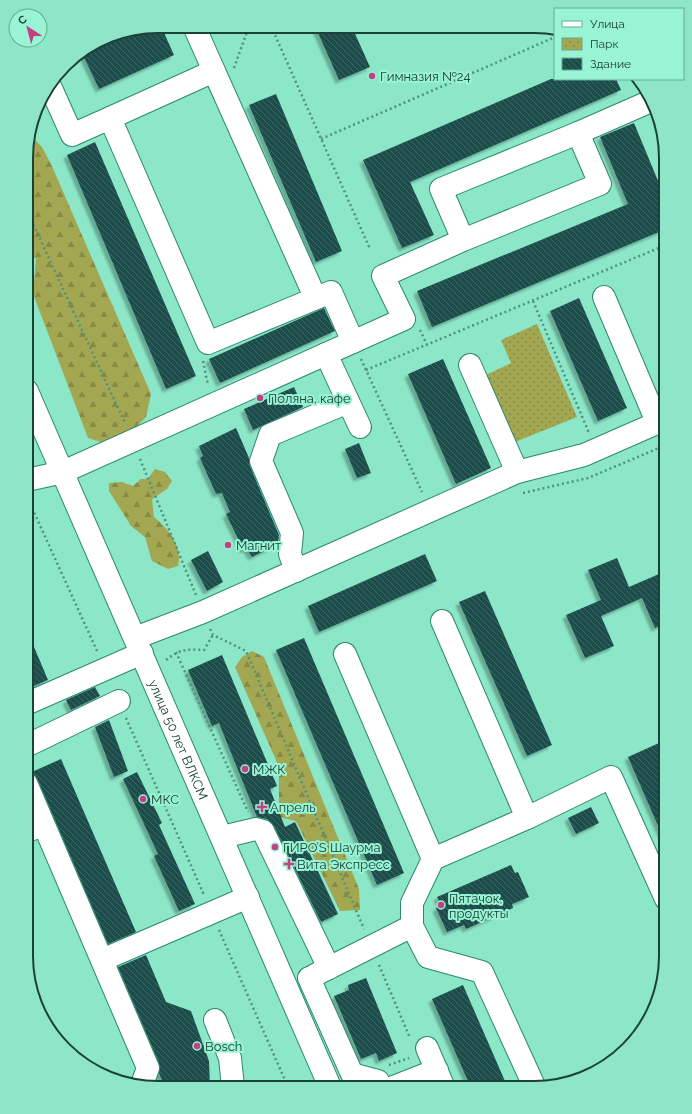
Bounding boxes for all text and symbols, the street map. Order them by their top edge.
north arrow [8,8,48,48]
legend [554,8,684,80]
text: С [16,13,30,28]
text: Улица [590,17,625,31]
text: Парк [590,37,619,51]
text: Здание [590,57,631,71]
place label: Гимназия №24 [380,69,471,84]
marker: Гимназия №24 [367,71,377,81]
place label: Поляна, кафе [268,391,351,406]
marker: Поляна, кафе [255,393,265,403]
place label: Магнит [236,538,281,553]
marker: Магнит [223,540,233,550]
street label: улица 50 лет ВЛКСМ [146,677,211,802]
place label: МЖК [253,762,285,777]
marker: МЖК [240,764,250,774]
place label: МКС [151,792,179,807]
marker: МКС [138,794,148,804]
place label: Апрель [270,800,316,815]
marker: Апрель [257,802,267,812]
place label: ГИРО’S Шаурма [283,840,381,855]
marker: ГИРО’S Шаурма [270,842,280,852]
place label: Вита Экспресс [297,857,390,872]
marker: Вита Экспресс [284,859,294,869]
place label: Пятачок, продукты [449,891,509,921]
marker: Пятачок, продукты [436,900,446,910]
place label: Bosch [205,1039,242,1054]
marker: Bosch [192,1041,202,1051]

